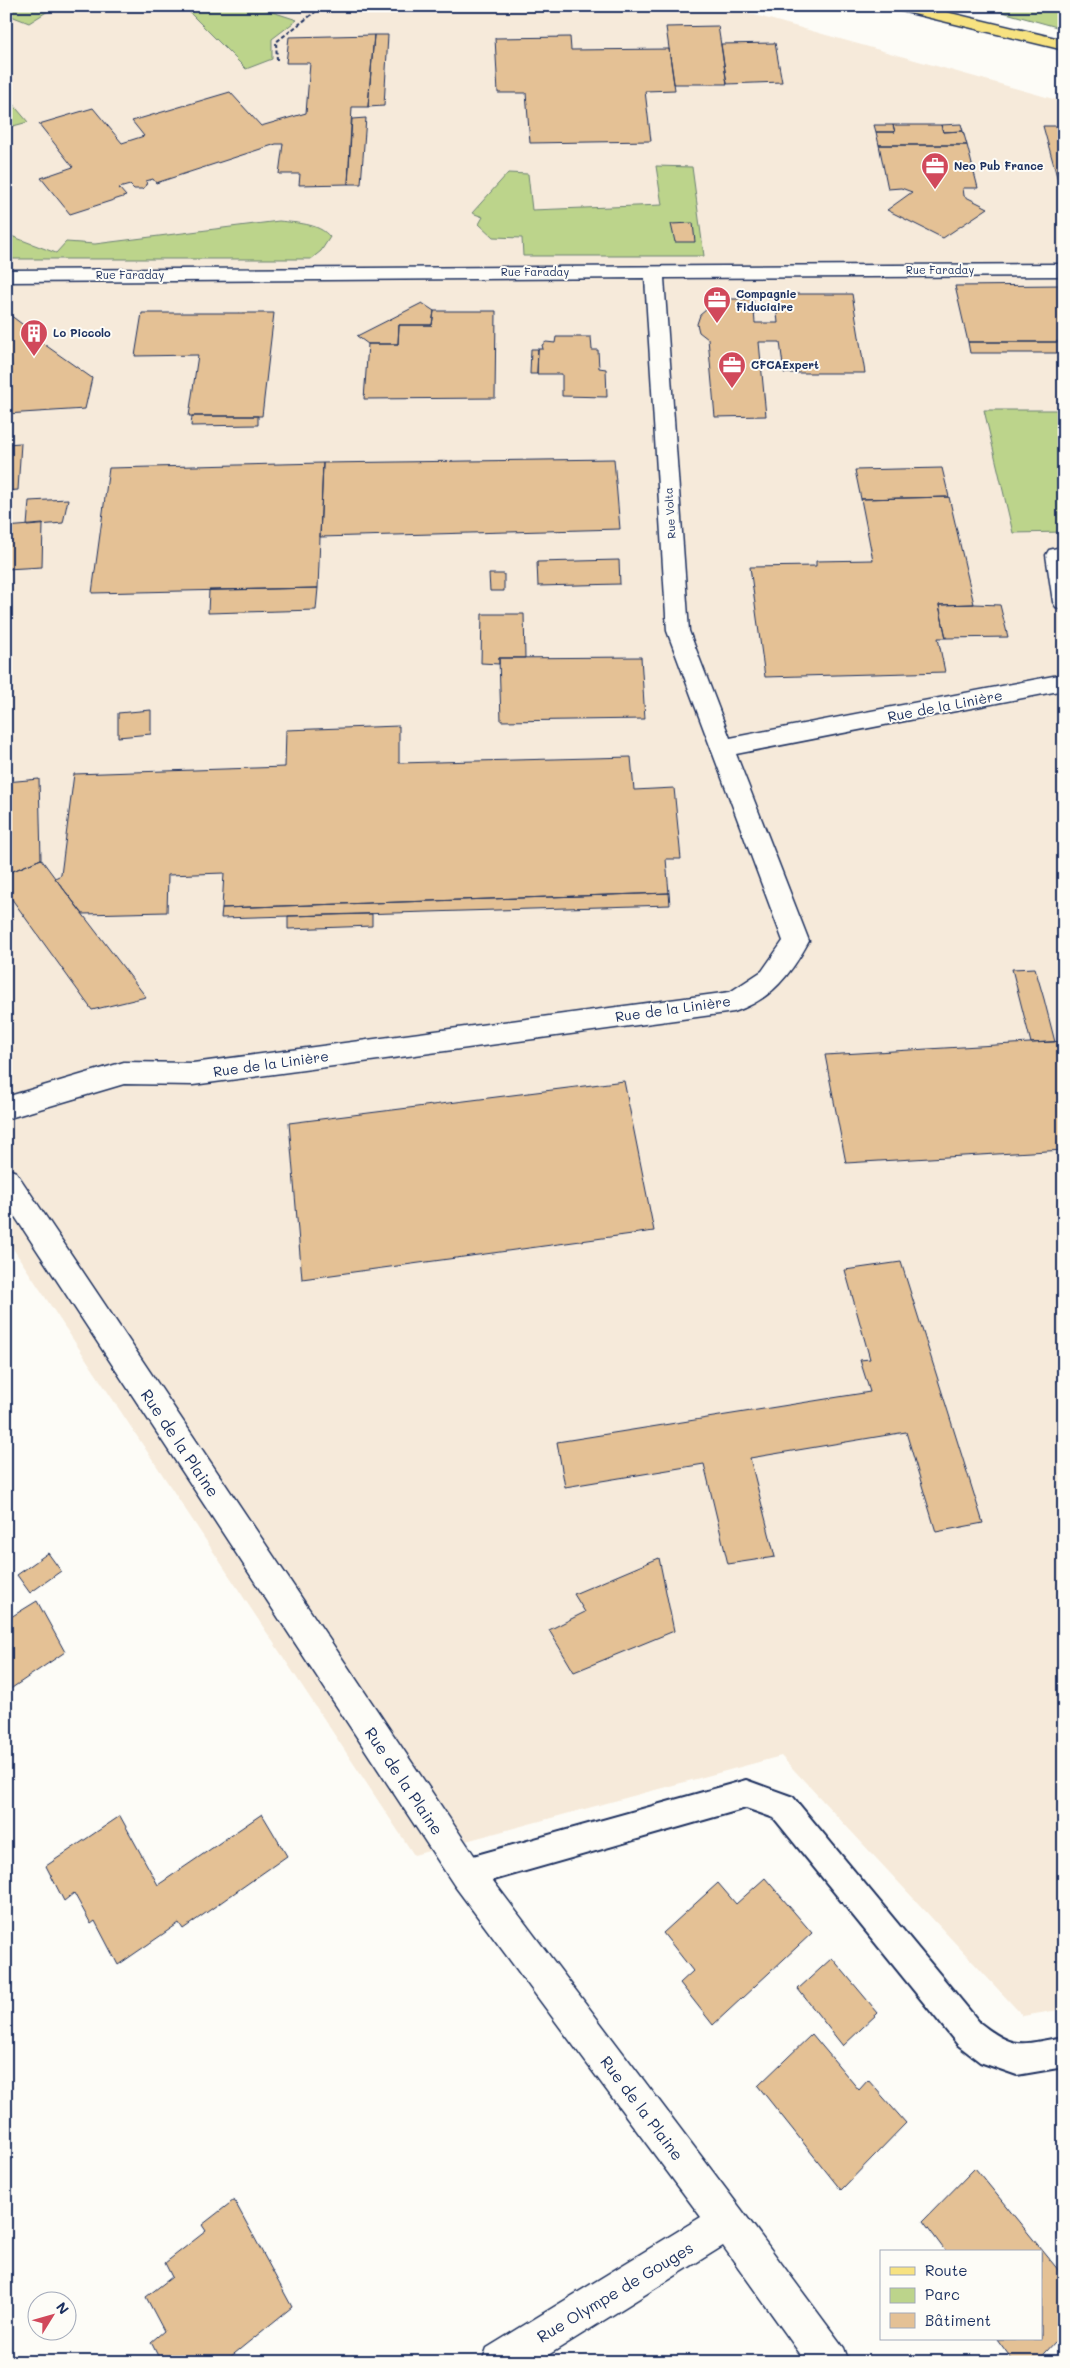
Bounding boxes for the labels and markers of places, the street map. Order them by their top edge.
office icon: Neo Pub France [920,151,950,190]
place label: Neo Pub France [954,158,1044,173]
office icon: Compagnie Fiduciaire [702,285,732,324]
place label: Compagnie Fiduciaire [736,286,797,314]
building icon: Lo Piccolo [19,318,49,357]
place label: Lo Piccolo [53,325,111,340]
office icon: CFCAExpert [717,350,747,389]
place label: CFCAExpert [751,357,819,372]

